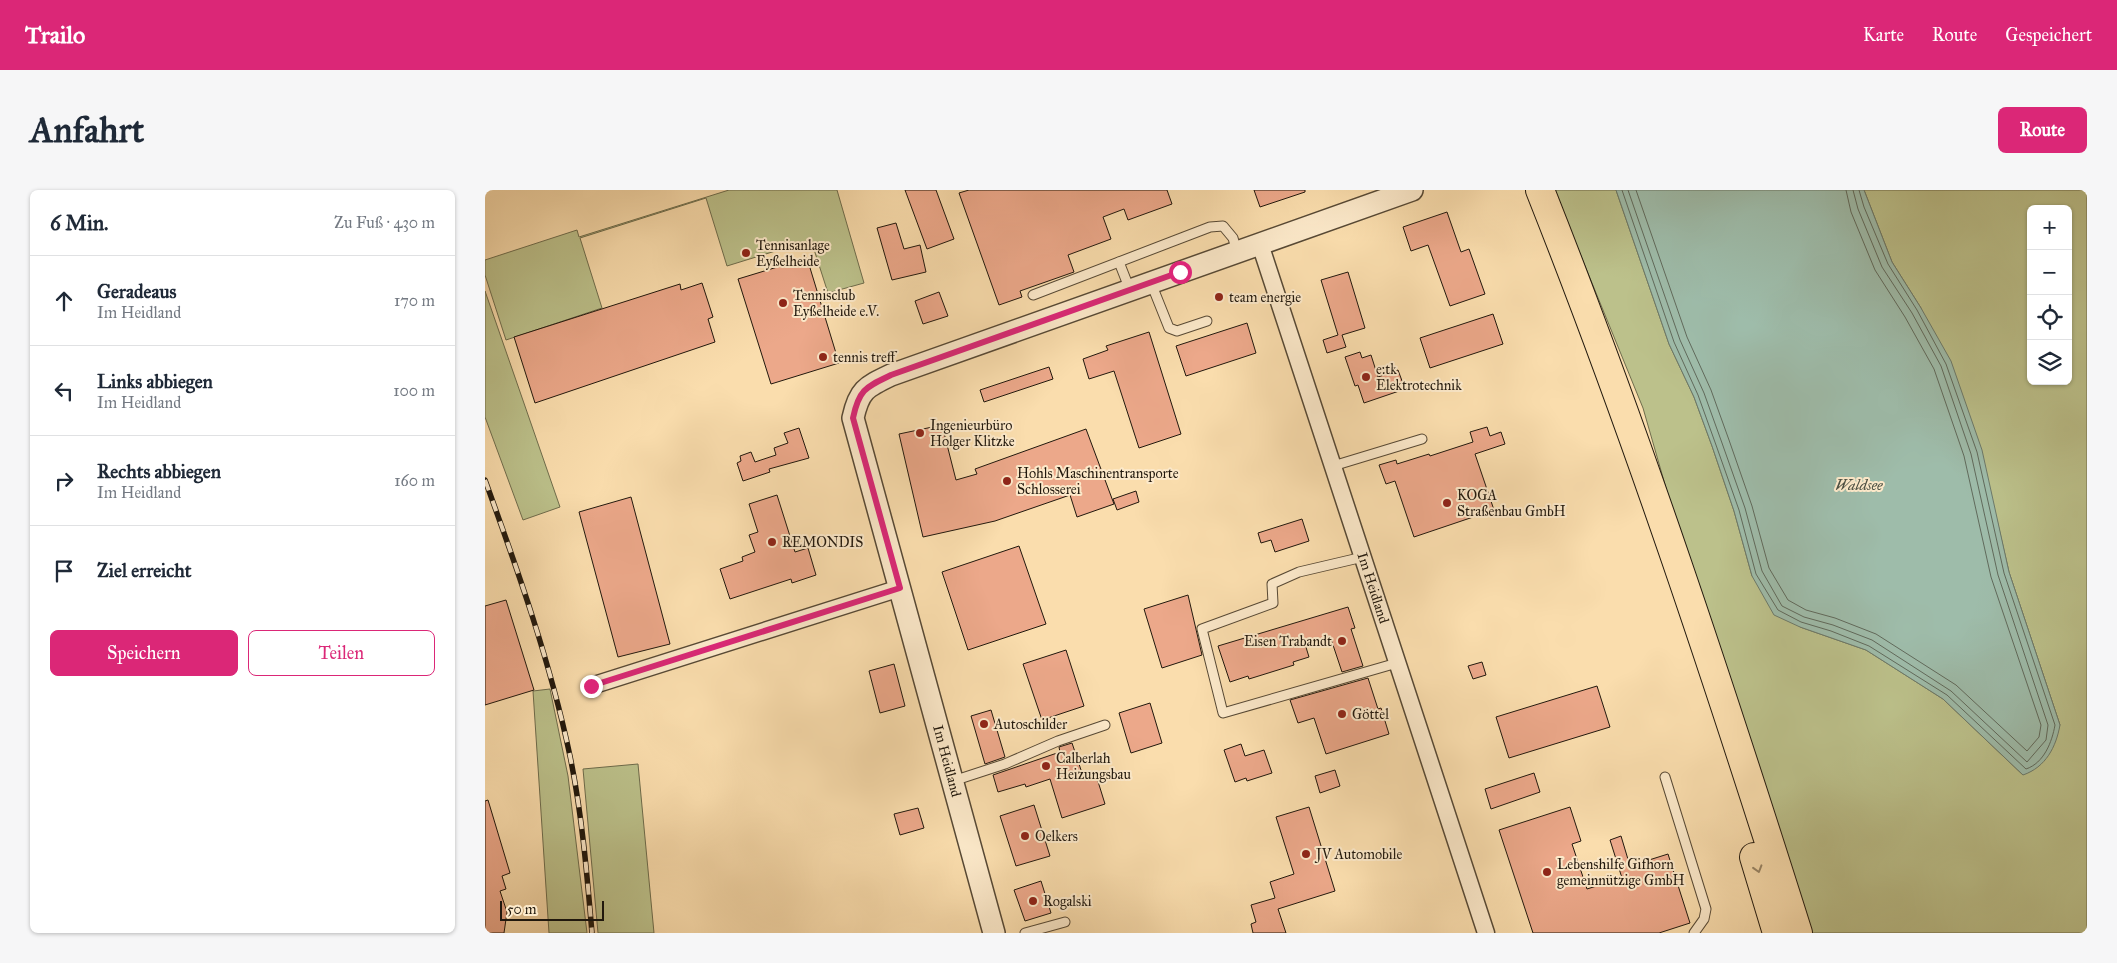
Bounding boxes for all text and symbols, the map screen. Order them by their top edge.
text: Trailo [25,20,85,50]
text: Karte [1863,24,1904,46]
text: Route [1932,24,1977,46]
text: Gespeichert [2005,24,2092,46]
button: Route [1998,107,2087,153]
text: Anfahrt [30,109,144,152]
map controls [2027,205,2072,385]
button: + [2027,205,2072,250]
text: 6 Min. [50,210,108,236]
text: Zu Fuß · 430 m [334,213,435,232]
place label: Tennisanlage Eyßelheide [756,237,830,270]
marker: Tennisanlage Eyßelheide [740,247,752,259]
button: − [2027,250,2072,295]
route start [1169,261,1192,284]
text: Geradeaus [97,280,176,303]
icon: ahead [50,287,78,315]
place label: Tennisclub Eyßelheide e.V. [793,287,879,320]
place label: team energie [1229,289,1301,306]
text: 170 m [394,291,435,310]
marker: team energie [1213,291,1225,303]
button: locate [2027,295,2072,340]
marker: Tennisclub Eyßelheide e.V. [777,297,789,309]
text: Im Heidland [97,303,181,322]
button: layers [2027,340,2072,385]
place label: tennis treff [833,349,898,366]
marker: tennis treff [817,351,829,363]
place label: e:tk Elektrotechnik [1376,361,1462,394]
text: Links abbiegen [97,370,213,393]
marker: e:tk Elektrotechnik [1360,371,1372,383]
icon: left [50,377,78,405]
text: 100 m [393,381,435,400]
text: Im Heidland [97,393,181,412]
place label: Ingenieurbüro Holger Klitzke [930,417,1015,450]
marker: Ingenieurbüro Holger Klitzke [914,427,926,439]
text: Rechts abbiegen [97,460,221,483]
place label: Hohls Maschinentransporte Schlosserei [1017,465,1179,498]
icon: right [50,467,78,495]
text: 160 m [394,471,435,490]
marker: Hohls Maschinentransporte Schlosserei [1001,475,1013,487]
water label: Waldsee [1835,476,1883,494]
text: Im Heidland [97,483,181,502]
place label: KOGA Straßenbau GmbH [1457,487,1566,520]
marker: KOGA Straßenbau GmbH [1441,497,1453,509]
place label: REMONDIS [782,534,863,551]
marker: REMONDIS [766,536,778,548]
street label: Im Heidland [1354,550,1392,626]
icon: arrive [50,557,78,585]
text: Ziel erreicht [97,559,191,582]
button: Speichern [50,630,238,676]
button: Teilen [248,630,435,676]
place label: Eisen Trabandt [1244,633,1332,650]
marker: Eisen Trabandt [1336,635,1348,647]
route end [580,675,603,698]
place label: Göttel [1352,706,1389,723]
marker: Göttel [1336,708,1348,720]
place label: Autoschilder [993,716,1068,733]
marker: Autoschilder [978,718,990,730]
street label: Im Heidland [929,723,965,799]
place label: Calberlah Heizungsbau [1056,750,1131,783]
marker: Calberlah Heizungsbau [1040,760,1052,772]
place label: Oelkers [1035,828,1078,845]
marker: Oelkers [1019,830,1031,842]
place label: JV Automobile [1314,846,1402,864]
marker: JV Automobile [1300,848,1312,860]
place label: Lebenshilfe Gifhorn gemeinnützige GmbH [1557,856,1685,889]
one-way arrow [1752,864,1762,872]
marker: Lebenshilfe Gifhorn gemeinnützige GmbH [1541,866,1553,878]
place label: Rogalski [1043,893,1092,910]
marker: Rogalski [1027,895,1039,907]
scale bar [500,898,604,921]
text: 50 m [507,901,536,918]

